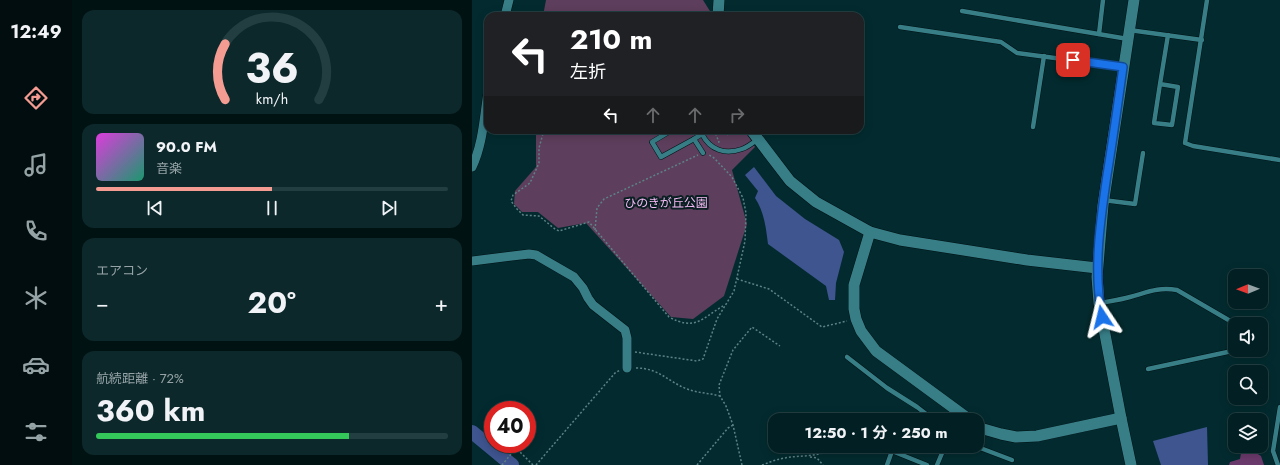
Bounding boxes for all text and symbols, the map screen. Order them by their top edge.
text: 12:49 [10,19,62,45]
text: 210 m [570,19,653,60]
icon: left [504,28,556,80]
text: 36 [245,38,299,99]
pin [1056,43,1090,77]
icon: arrive [1062,49,1084,71]
text: 左折 [570,59,606,85]
icon: directions [22,84,50,112]
text: km/h [256,89,288,109]
icon: left [600,104,622,126]
icon: ahead [642,104,664,126]
icon: ahead [684,104,706,126]
icon: right [726,104,748,126]
text: 90.0 FM [156,136,217,158]
icon: music [22,151,50,179]
text: 音楽 [156,159,182,178]
park label: ひのきが丘公園 [624,194,708,212]
icon: previous [144,197,166,219]
icon: pause [261,197,283,219]
icon: next [378,197,400,219]
icon: phone [22,217,50,245]
text: エアコン [96,261,148,280]
north arrow [1228,269,1268,309]
map controls [1228,269,1268,453]
text: 20° [248,281,296,324]
icon: climate [22,284,50,312]
text: − [96,287,109,319]
text: + [434,287,448,319]
position arrow [1081,296,1123,338]
button: sound [1228,317,1268,357]
icon: car [22,351,50,379]
button: search [1228,365,1268,405]
text: 航続距離 · 72% [96,369,184,388]
text: 360 km [96,389,205,432]
speed limit sign: 40 [484,401,536,453]
button: layers [1228,413,1268,453]
icon: filters [22,418,50,446]
text: 12:50 · 1 分 · 250 m [805,422,947,444]

